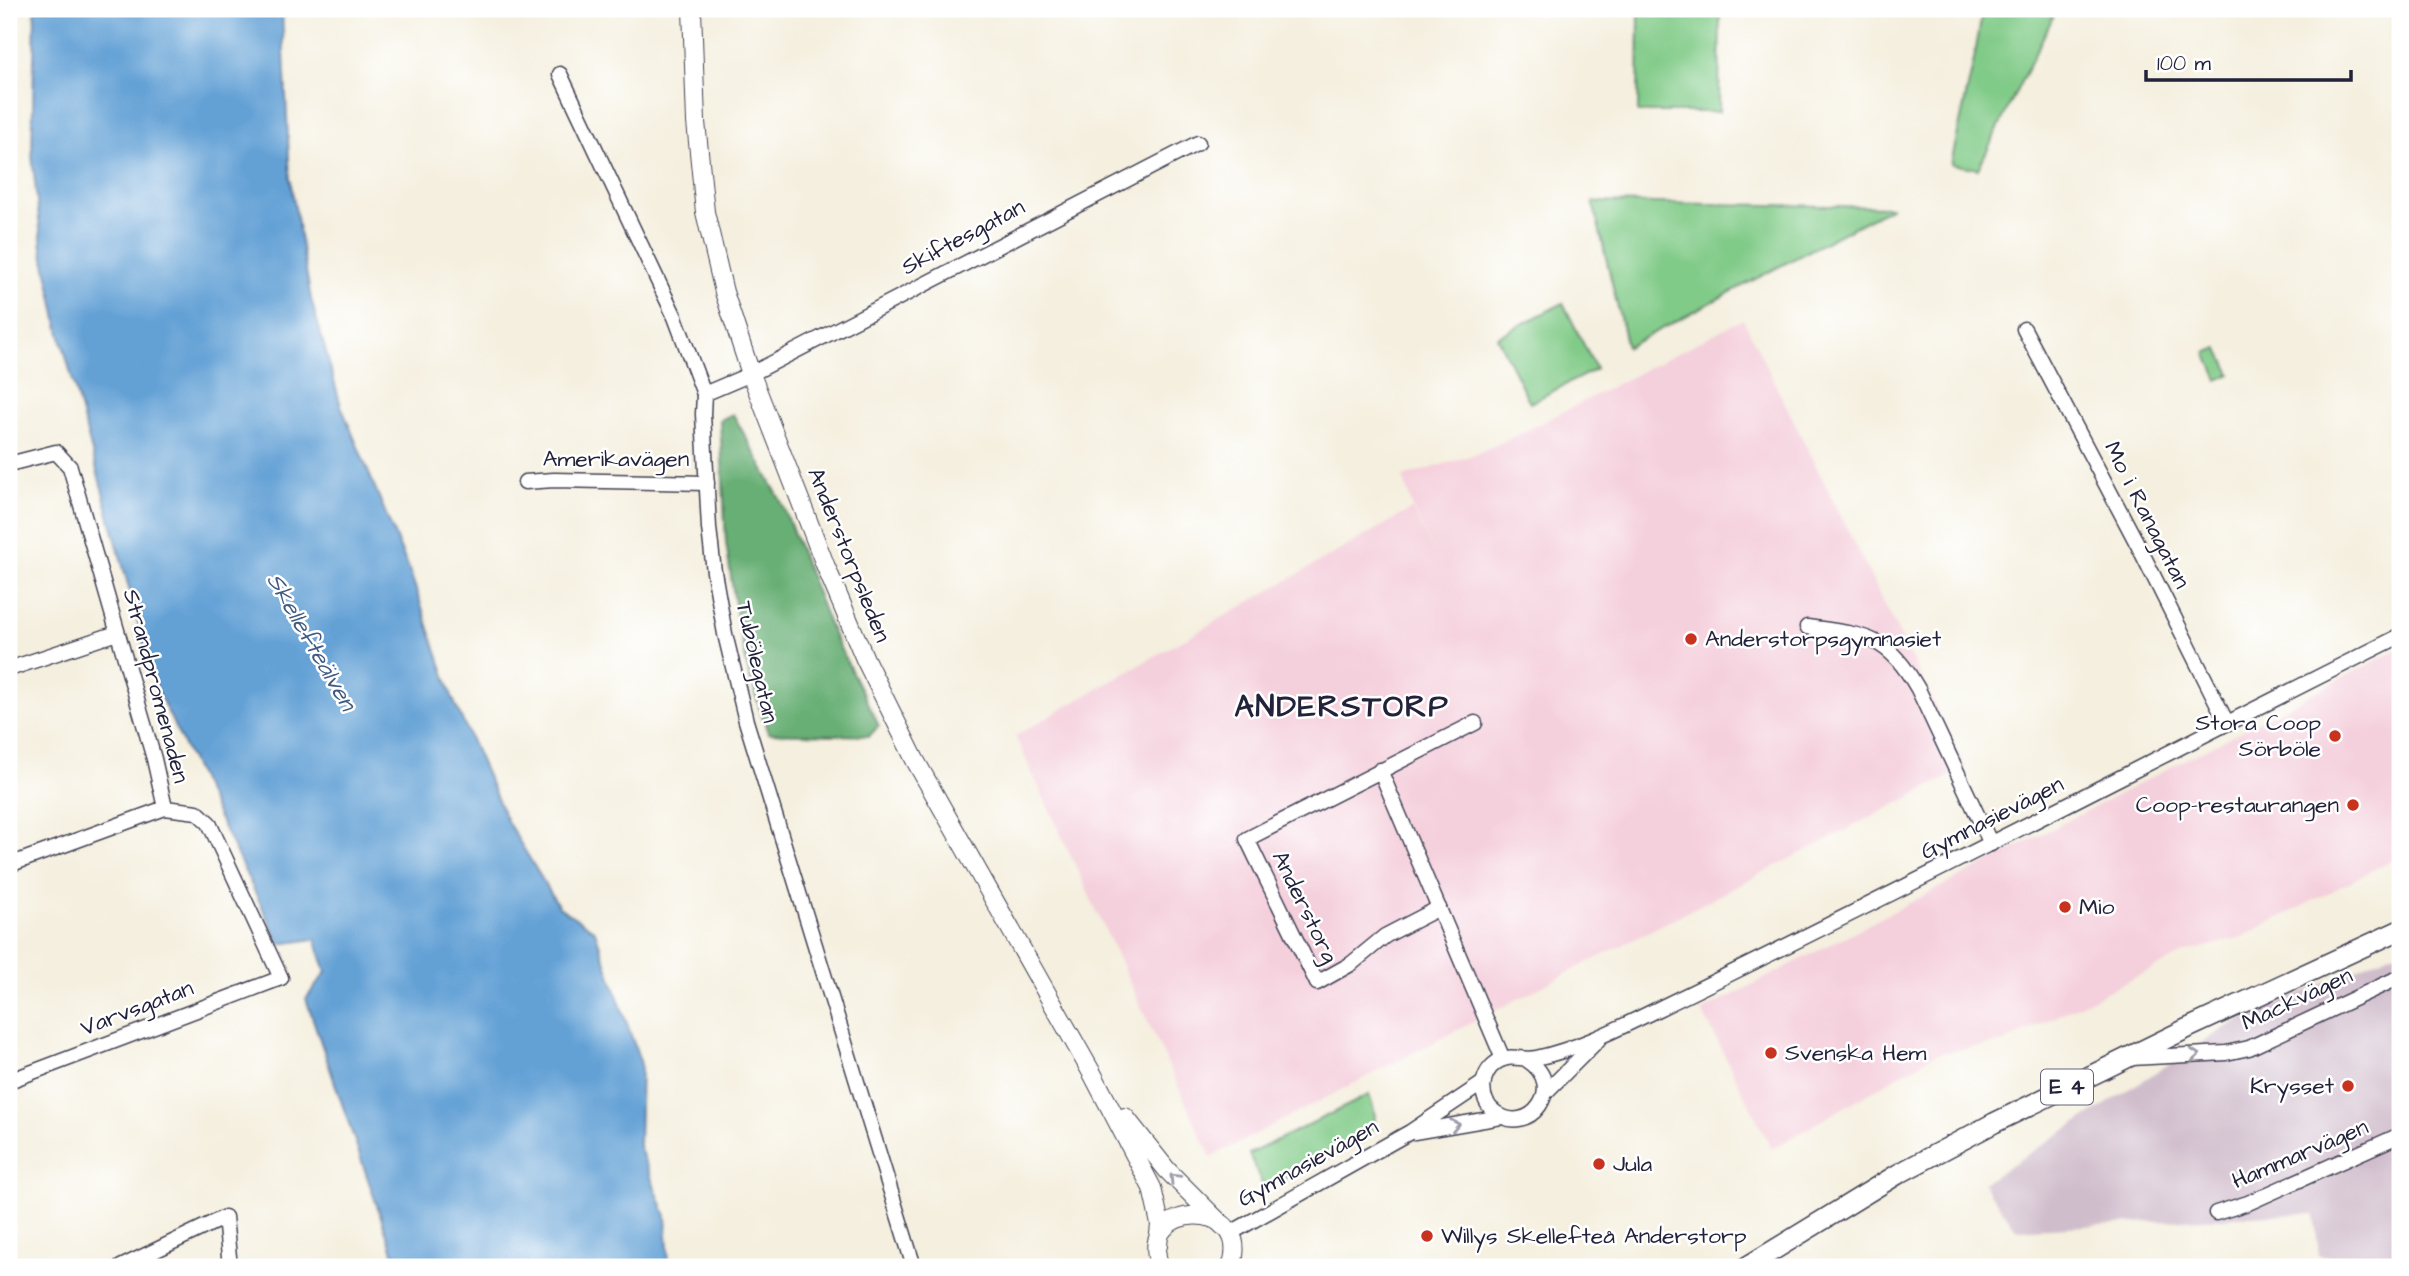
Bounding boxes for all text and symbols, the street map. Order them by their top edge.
scale bar [2146,38,2351,82]
text: 100 m [2157,49,2212,78]
street label: Skiftesgatan [896,191,1031,284]
street label: Mo i Ranagatan [2095,436,2198,595]
street label: Amerikavägen [543,443,689,476]
street label: Anderstorpsleden [799,463,899,647]
water label: Skellefteälven [258,567,365,719]
street label: Strandpromenaden [115,586,197,786]
street label: Tubölegatan [726,598,787,726]
place label: Anderstorpsgymnasiet [1705,623,1942,656]
marker: Anderstorpsgymnasiet [1683,631,1699,647]
district label: ANDERSTORP [1234,686,1450,728]
place label: Stora Coop Sörböle [2195,707,2321,765]
marker: Stora Coop Sörböle [2327,728,2343,744]
street label: Gymnasievägen [1915,768,2069,869]
place label: Coop-restaurangen [2136,789,2339,822]
marker: Coop-restaurangen [2345,797,2361,813]
street label: Anderstorg [1263,845,1346,969]
place label: Mio [2079,891,2115,923]
marker: Mio [2057,899,2073,915]
street label: Mackvägen [2236,959,2358,1040]
street label: Varvsgatan [76,972,198,1045]
place label: Svenska Hem [1785,1037,1927,1069]
marker: Svenska Hem [1763,1045,1779,1061]
one-way arrow [2189,1047,2200,1062]
road number: E 4 [2041,1070,2093,1104]
place label: Krysset [2250,1070,2335,1103]
marker: Krysset [2340,1078,2356,1094]
street label: Gymnasievägen [1232,1111,1385,1216]
street label: Hammarvägen [2227,1111,2374,1198]
one-way arrow [1449,1118,1461,1133]
place label: Jula [1613,1148,1652,1180]
marker: Jula [1591,1156,1607,1172]
one-way arrow [1170,1173,1183,1186]
place label: Willys Skellefteå Anderstorp [1441,1220,1747,1253]
marker: Willys Skellefteå Anderstorp [1419,1228,1435,1244]

